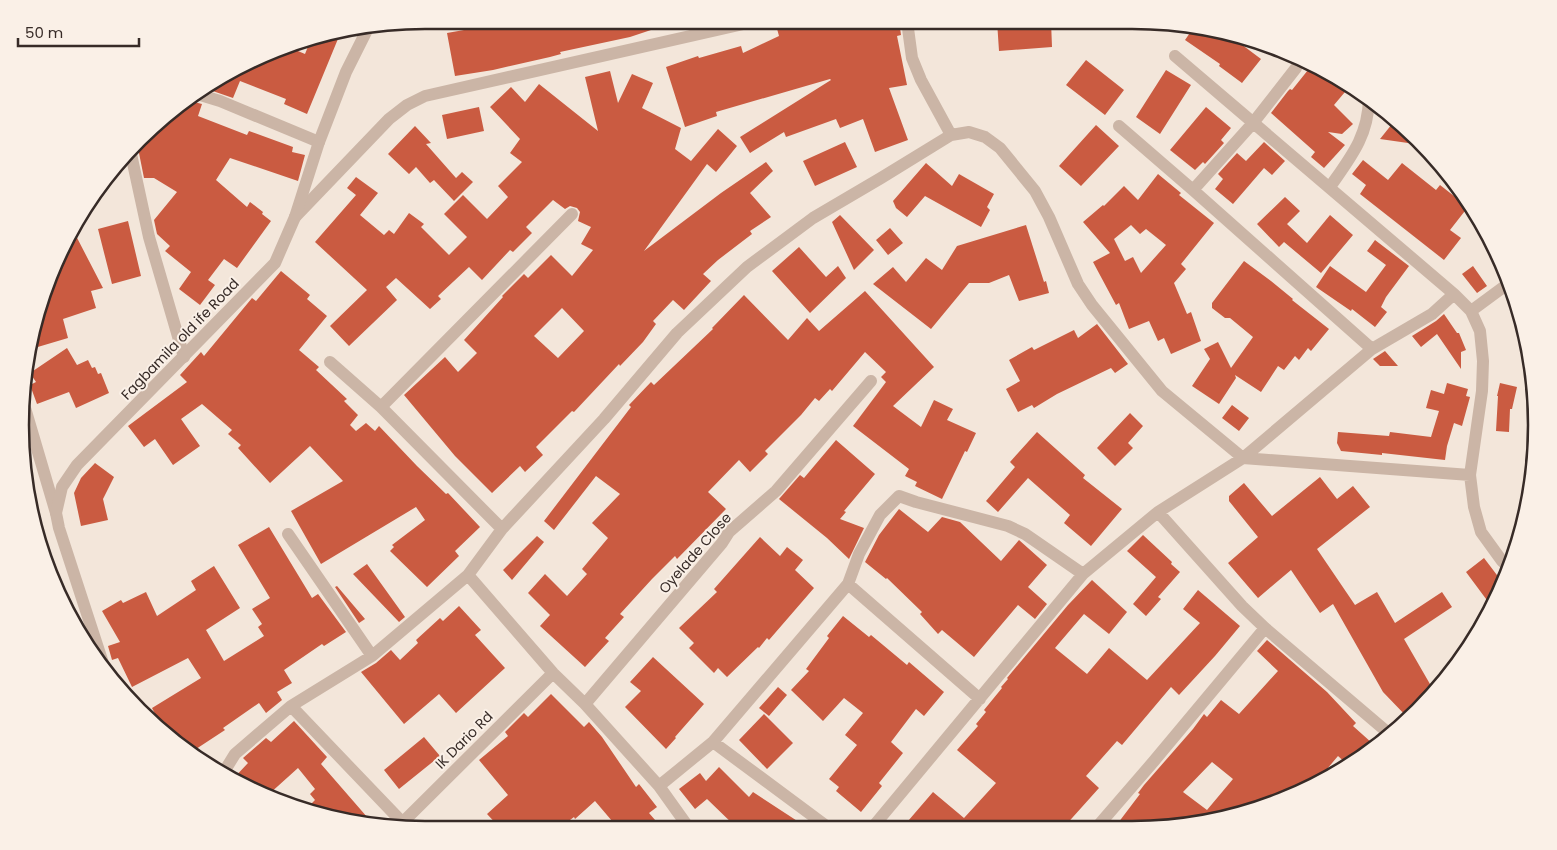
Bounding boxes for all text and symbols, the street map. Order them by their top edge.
scale bar [18,15,139,47]
text: 50 m [25,22,63,43]
street label: Fagbamila old ife Road [117,274,243,404]
street label: Oyelade Close [654,508,736,598]
street label: IK Dario Rd [431,707,497,773]

